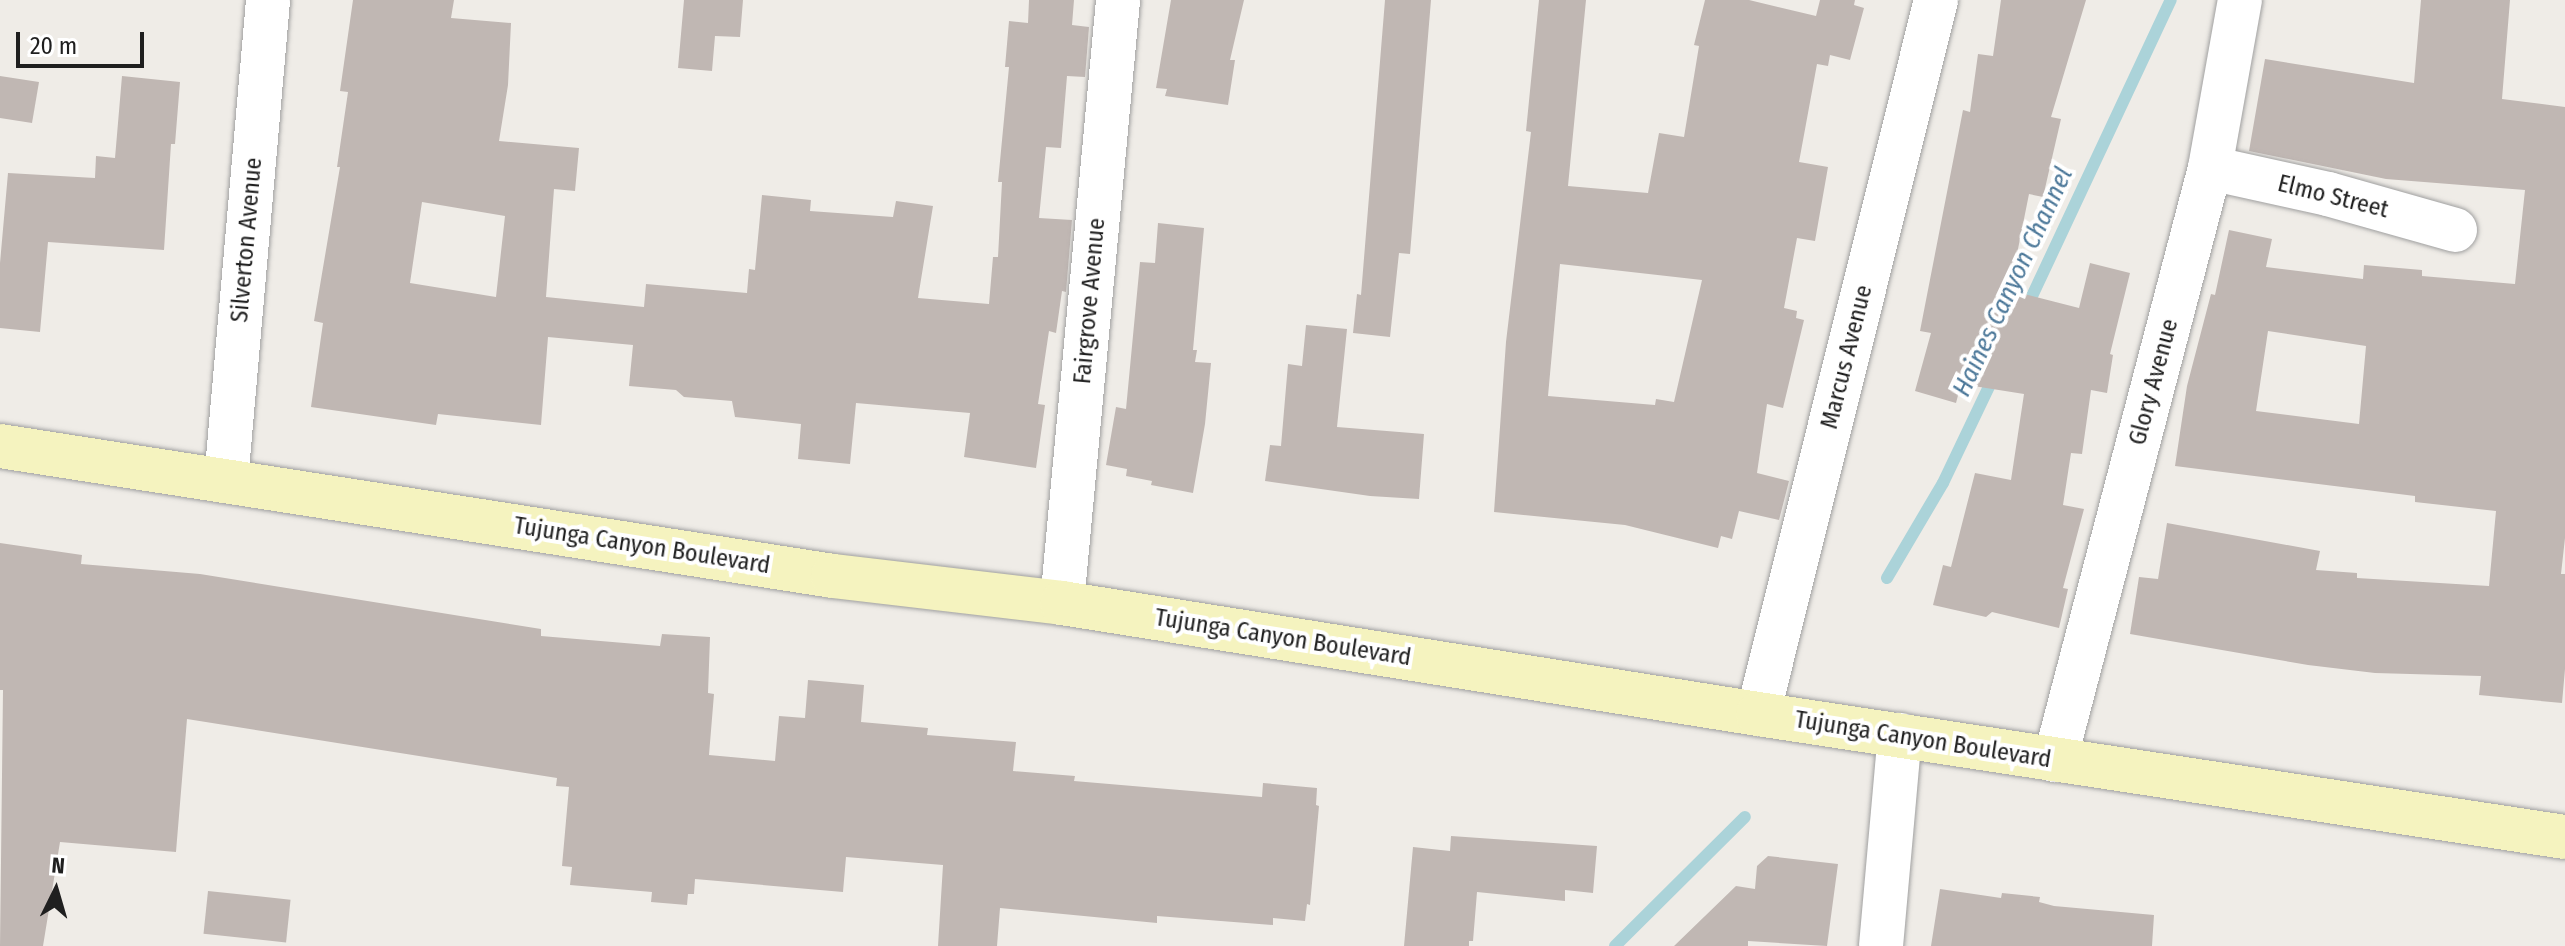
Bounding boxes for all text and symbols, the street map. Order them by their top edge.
scale bar [20,16,148,66]
text: 20 m [30,32,77,60]
street label: Silverton Avenue [225,156,269,324]
water label: Haines Canyon Channel [1946,163,2080,401]
street label: Elmo Street [2275,169,2391,225]
street label: Fairgrove Avenue [1068,217,1112,385]
street label: Marcus Avenue [1815,282,1879,432]
street label: Glory Avenue [2123,316,2185,448]
street label: Tujunga Canyon Boulevard [512,512,772,580]
street label: Tujunga Canyon Boulevard [1153,604,1413,672]
street label: Tujunga Canyon Boulevard [1793,706,2053,774]
north arrow [16,850,96,930]
text: N [50,852,66,880]

